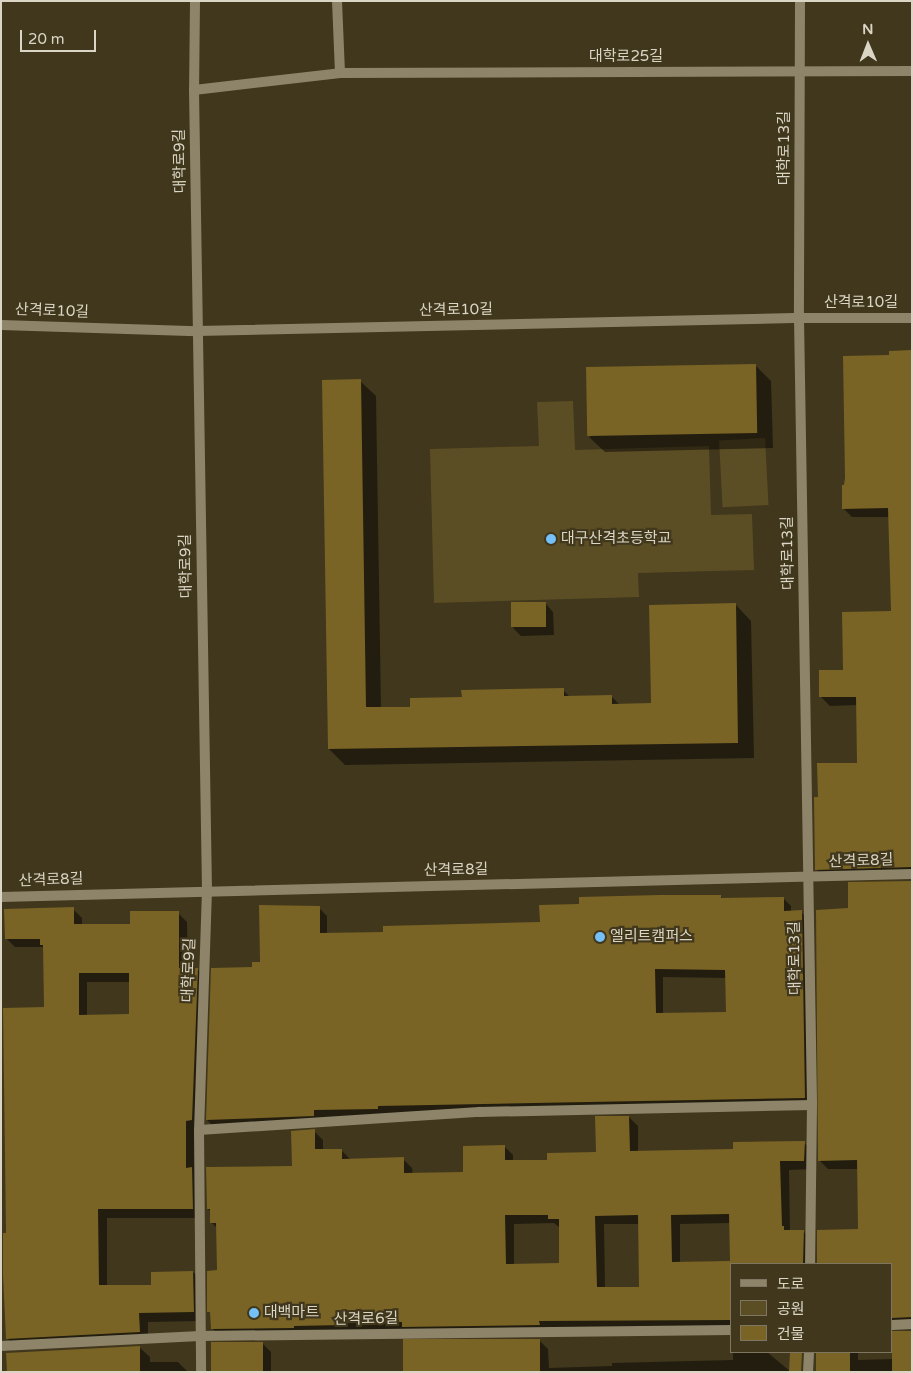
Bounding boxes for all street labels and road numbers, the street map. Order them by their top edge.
street label: 대학로25길 [589,48,663,66]
street label: 대학로13길 [776,111,794,185]
street label: 대학로9길 [170,129,190,193]
street label: 산격로10길 [824,294,898,312]
street label: 산격로10길 [419,300,493,320]
street label: 산격로10길 [15,301,89,321]
street label: 대학로13길 [778,516,798,590]
street label: 대학로9길 [176,534,196,598]
street label: 산격로8길 [828,851,894,871]
street label: 산격로8길 [424,860,488,880]
street label: 산격로8길 [18,870,84,890]
street label: 대학로13길 [785,921,805,995]
street label: 대학로9길 [179,937,199,1003]
street label: 산격로6길 [334,1309,398,1329]

